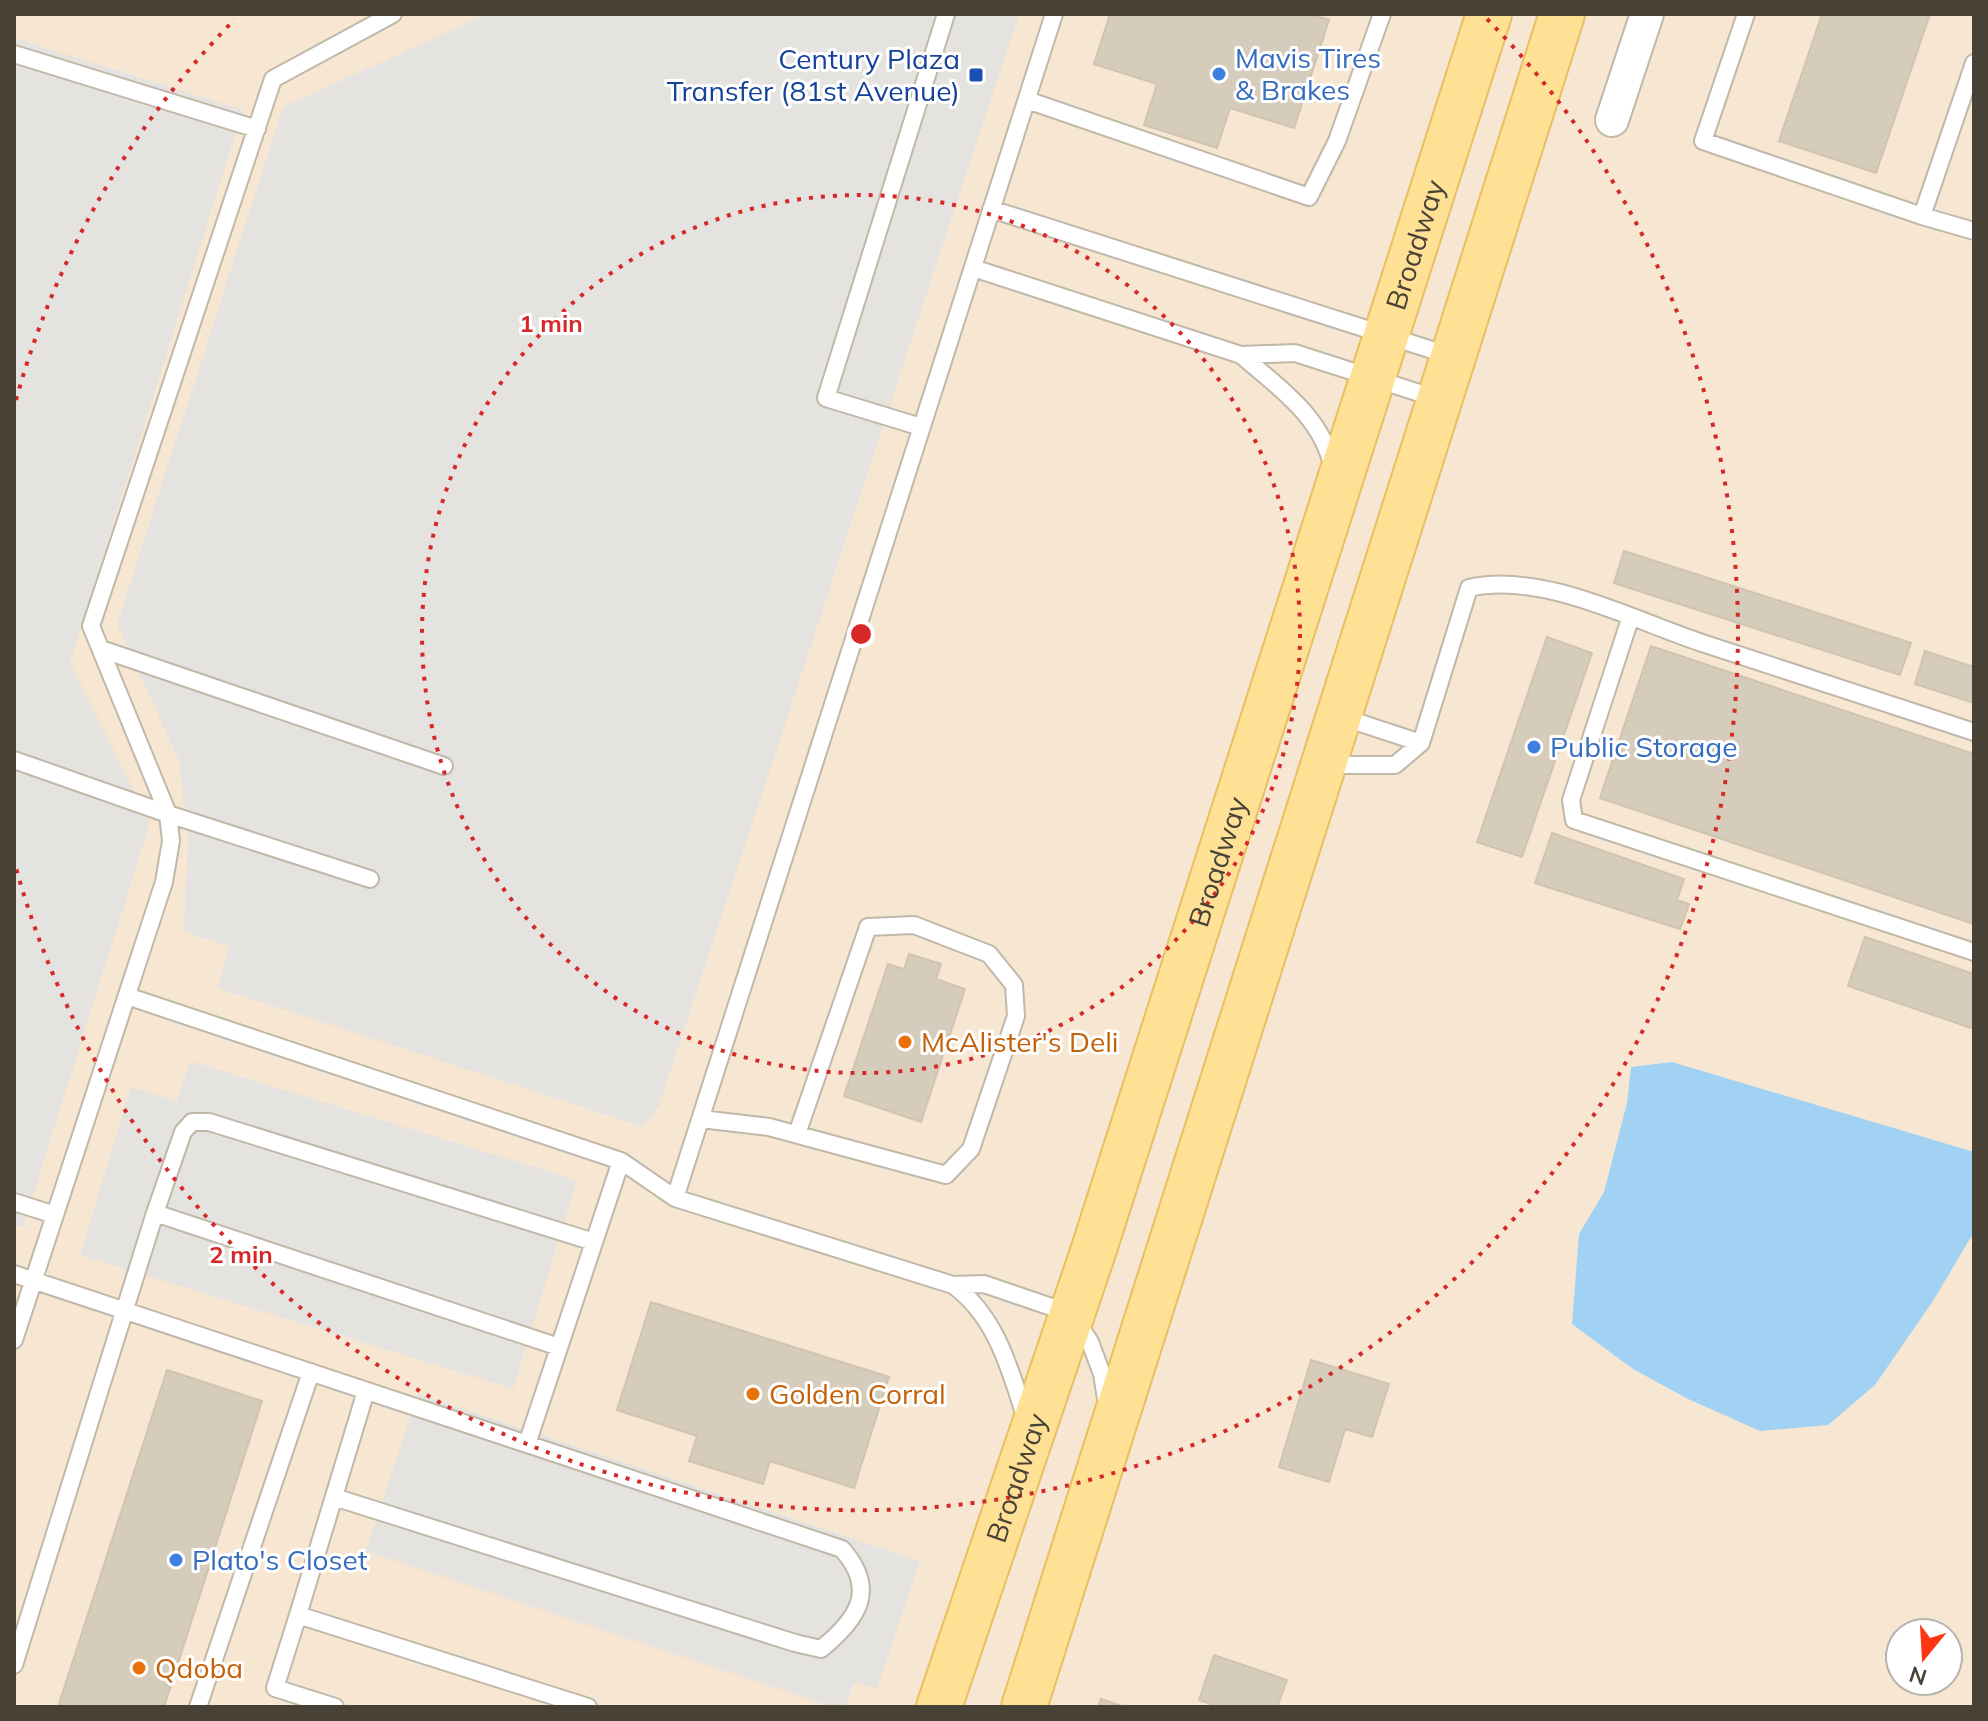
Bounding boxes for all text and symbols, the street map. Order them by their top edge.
place label: Mavis Tires & Brakes [1235,40,1381,107]
place label: Century Plaza Transfer (81st Avenue) [667,41,960,108]
marker: Mavis Tires & Brakes [1210,65,1228,83]
marker: Century Plaza Transfer (81st Avenue) [967,66,985,84]
street label: Broadway [1378,175,1452,314]
text: 1 min [519,308,583,338]
centre of rings [847,620,875,648]
place label: Public Storage [1550,729,1737,764]
marker: Public Storage [1525,738,1543,756]
street label: Broadway [1180,792,1255,931]
place label: McAlister's Deli [921,1024,1118,1059]
marker: McAlister's Deli [896,1033,914,1051]
text: 2 min [209,1239,273,1269]
place label: Golden Corral [769,1376,946,1411]
marker: Golden Corral [744,1385,762,1403]
street label: Broadway [978,1408,1054,1547]
place label: Plato's Closet [192,1542,368,1577]
marker: Plato's Closet [167,1551,185,1569]
north arrow [1884,1617,1964,1697]
place label: Qdoba [155,1650,243,1685]
marker: Qdoba [130,1659,148,1677]
text: N [1906,1660,1930,1692]

